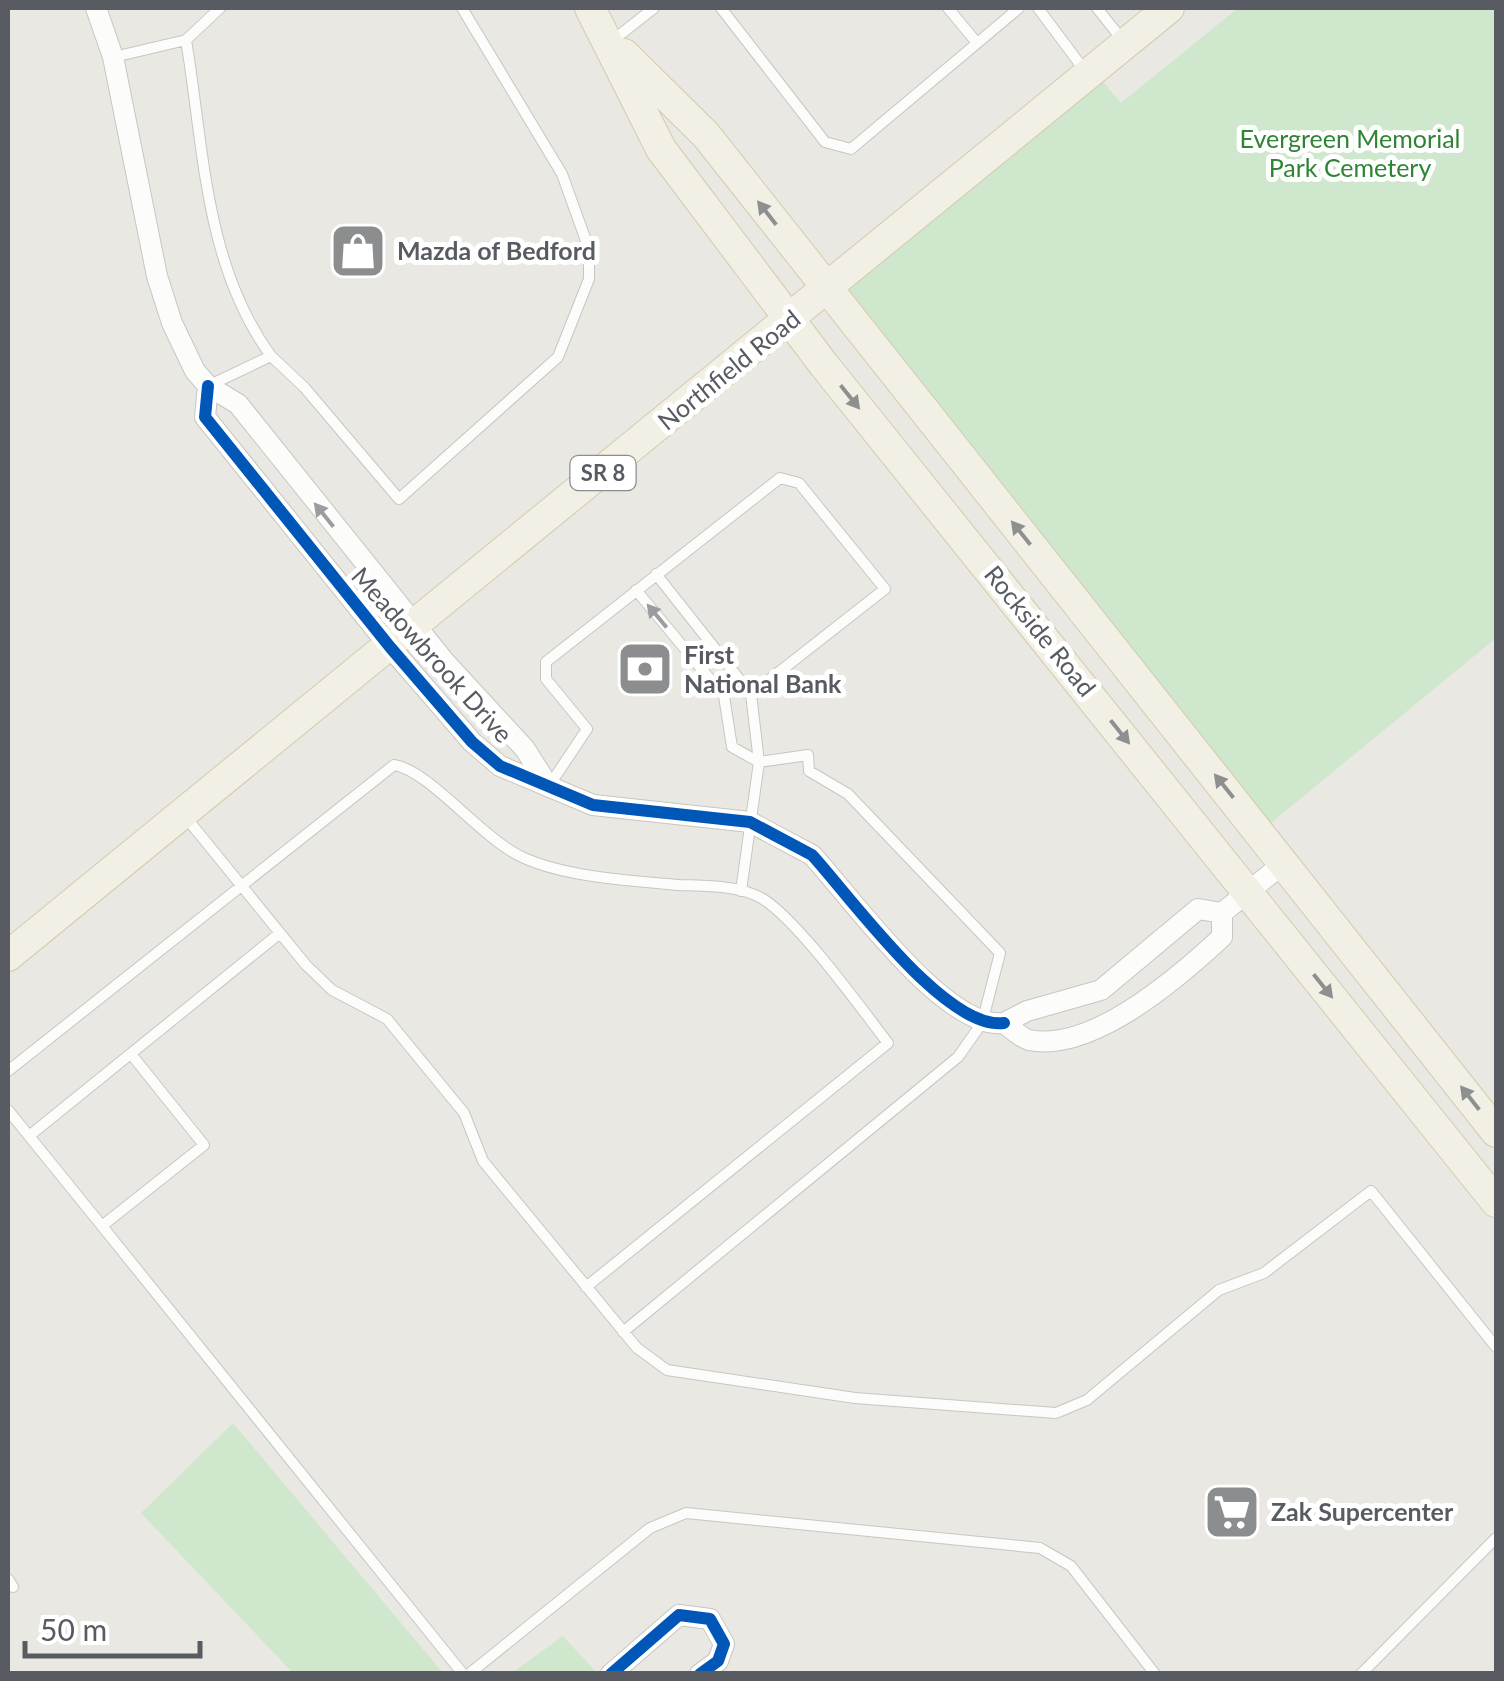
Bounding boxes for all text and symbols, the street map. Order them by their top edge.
park label: Evergreen Memorial Park Cemetery [1240,123,1460,182]
one-way arrow [758,200,778,226]
shop icon: Mazda of Bedford [328,221,388,281]
place label: Mazda of Bedford [397,235,596,265]
street label: Northfield Road [651,303,805,436]
one-way arrow [839,385,860,410]
road number: SR 8 [570,456,636,490]
one-way arrow [314,502,335,528]
one-way arrow [1011,520,1032,545]
street label: Rockside Road [979,559,1103,702]
street label: Meadowbrook Drive [346,560,519,748]
one-way arrow [647,603,669,628]
bank icon: First National Bank [615,639,675,699]
place label: First National Bank [684,639,842,698]
one-way arrow [1109,719,1130,745]
one-way arrow [1214,774,1235,799]
one-way arrow [1313,972,1334,998]
one-way arrow [1460,1085,1480,1111]
supermarket icon: Zak Supercenter [1202,1482,1262,1542]
place label: Zak Supercenter [1271,1496,1454,1526]
scale bar [25,1596,200,1658]
text: 50 m [40,1611,107,1647]

